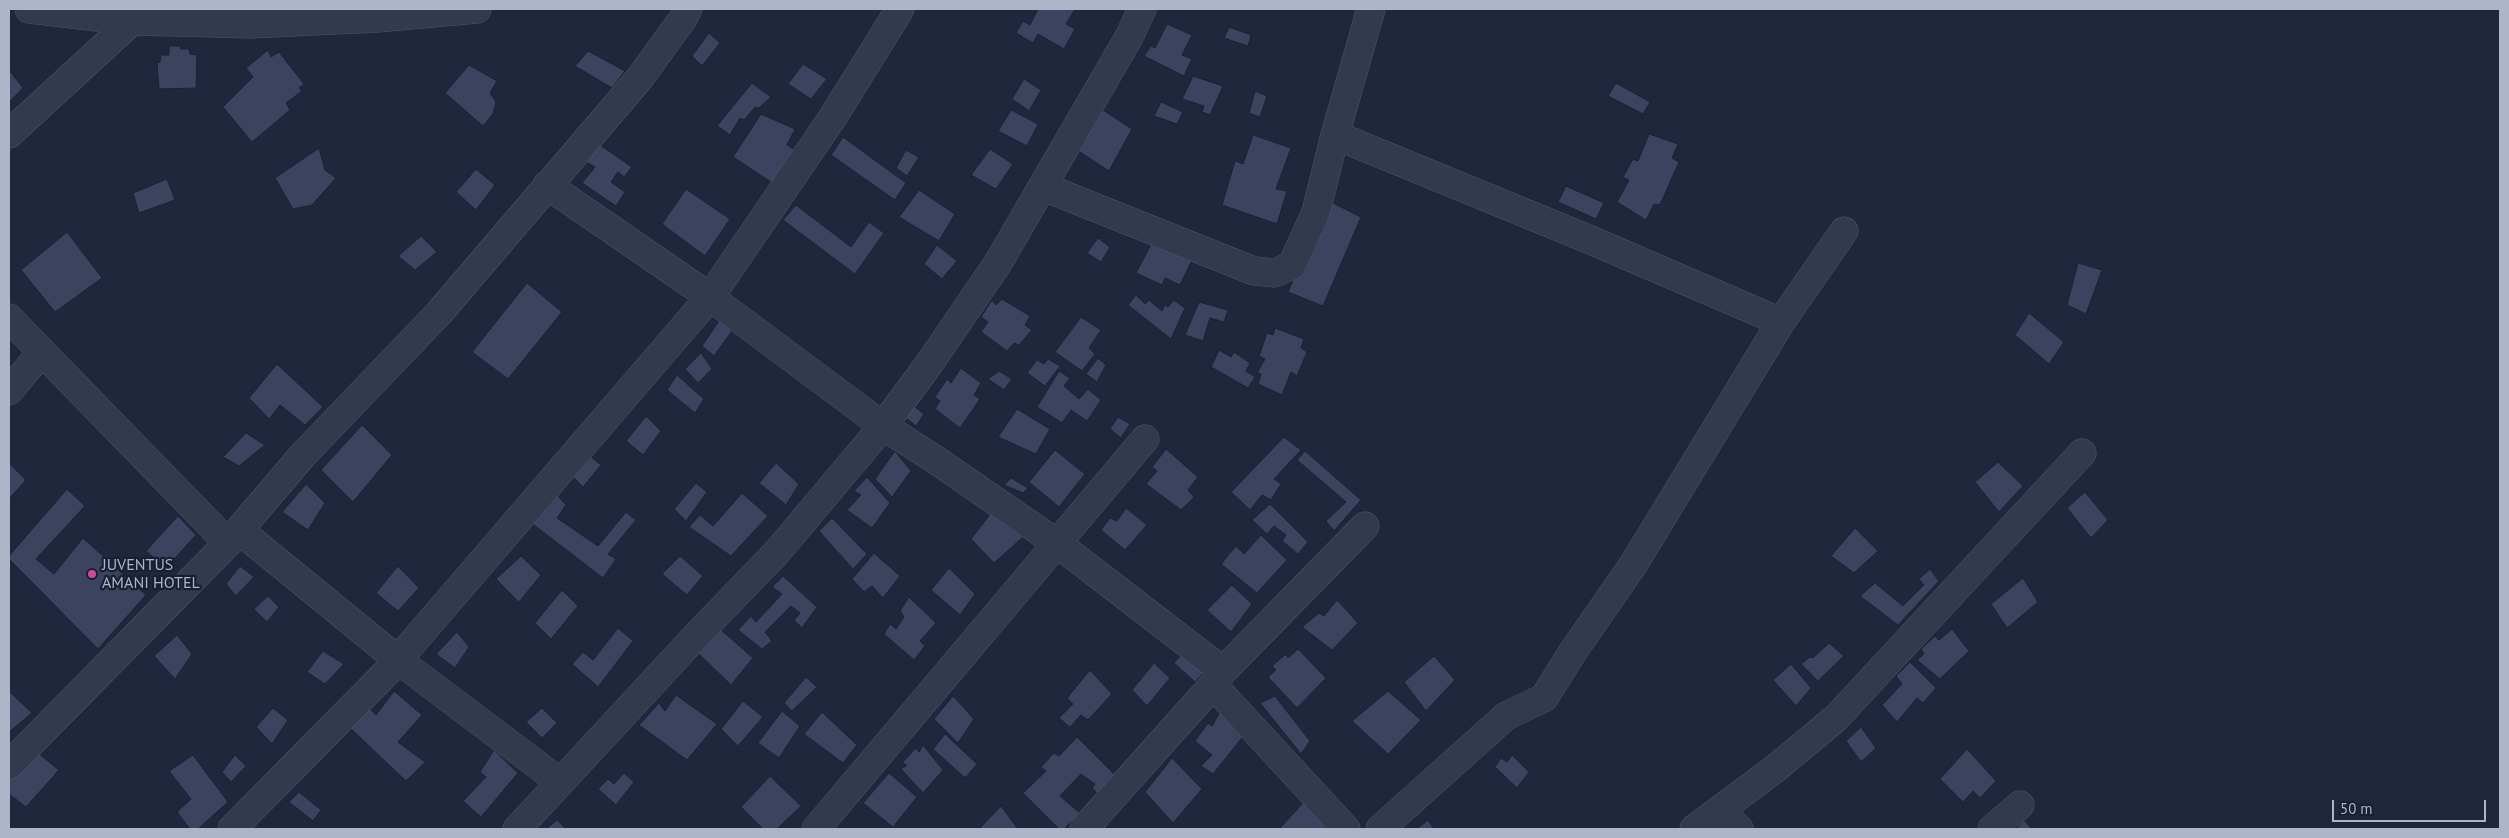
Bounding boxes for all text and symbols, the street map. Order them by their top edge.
place label: JUVENTUS AMANI HOTEL [102,555,200,593]
marker: JUVENTUS AMANI HOTEL [86,568,98,580]
scale bar [2334,790,2488,822]
text: 50 m [2340,799,2373,818]

